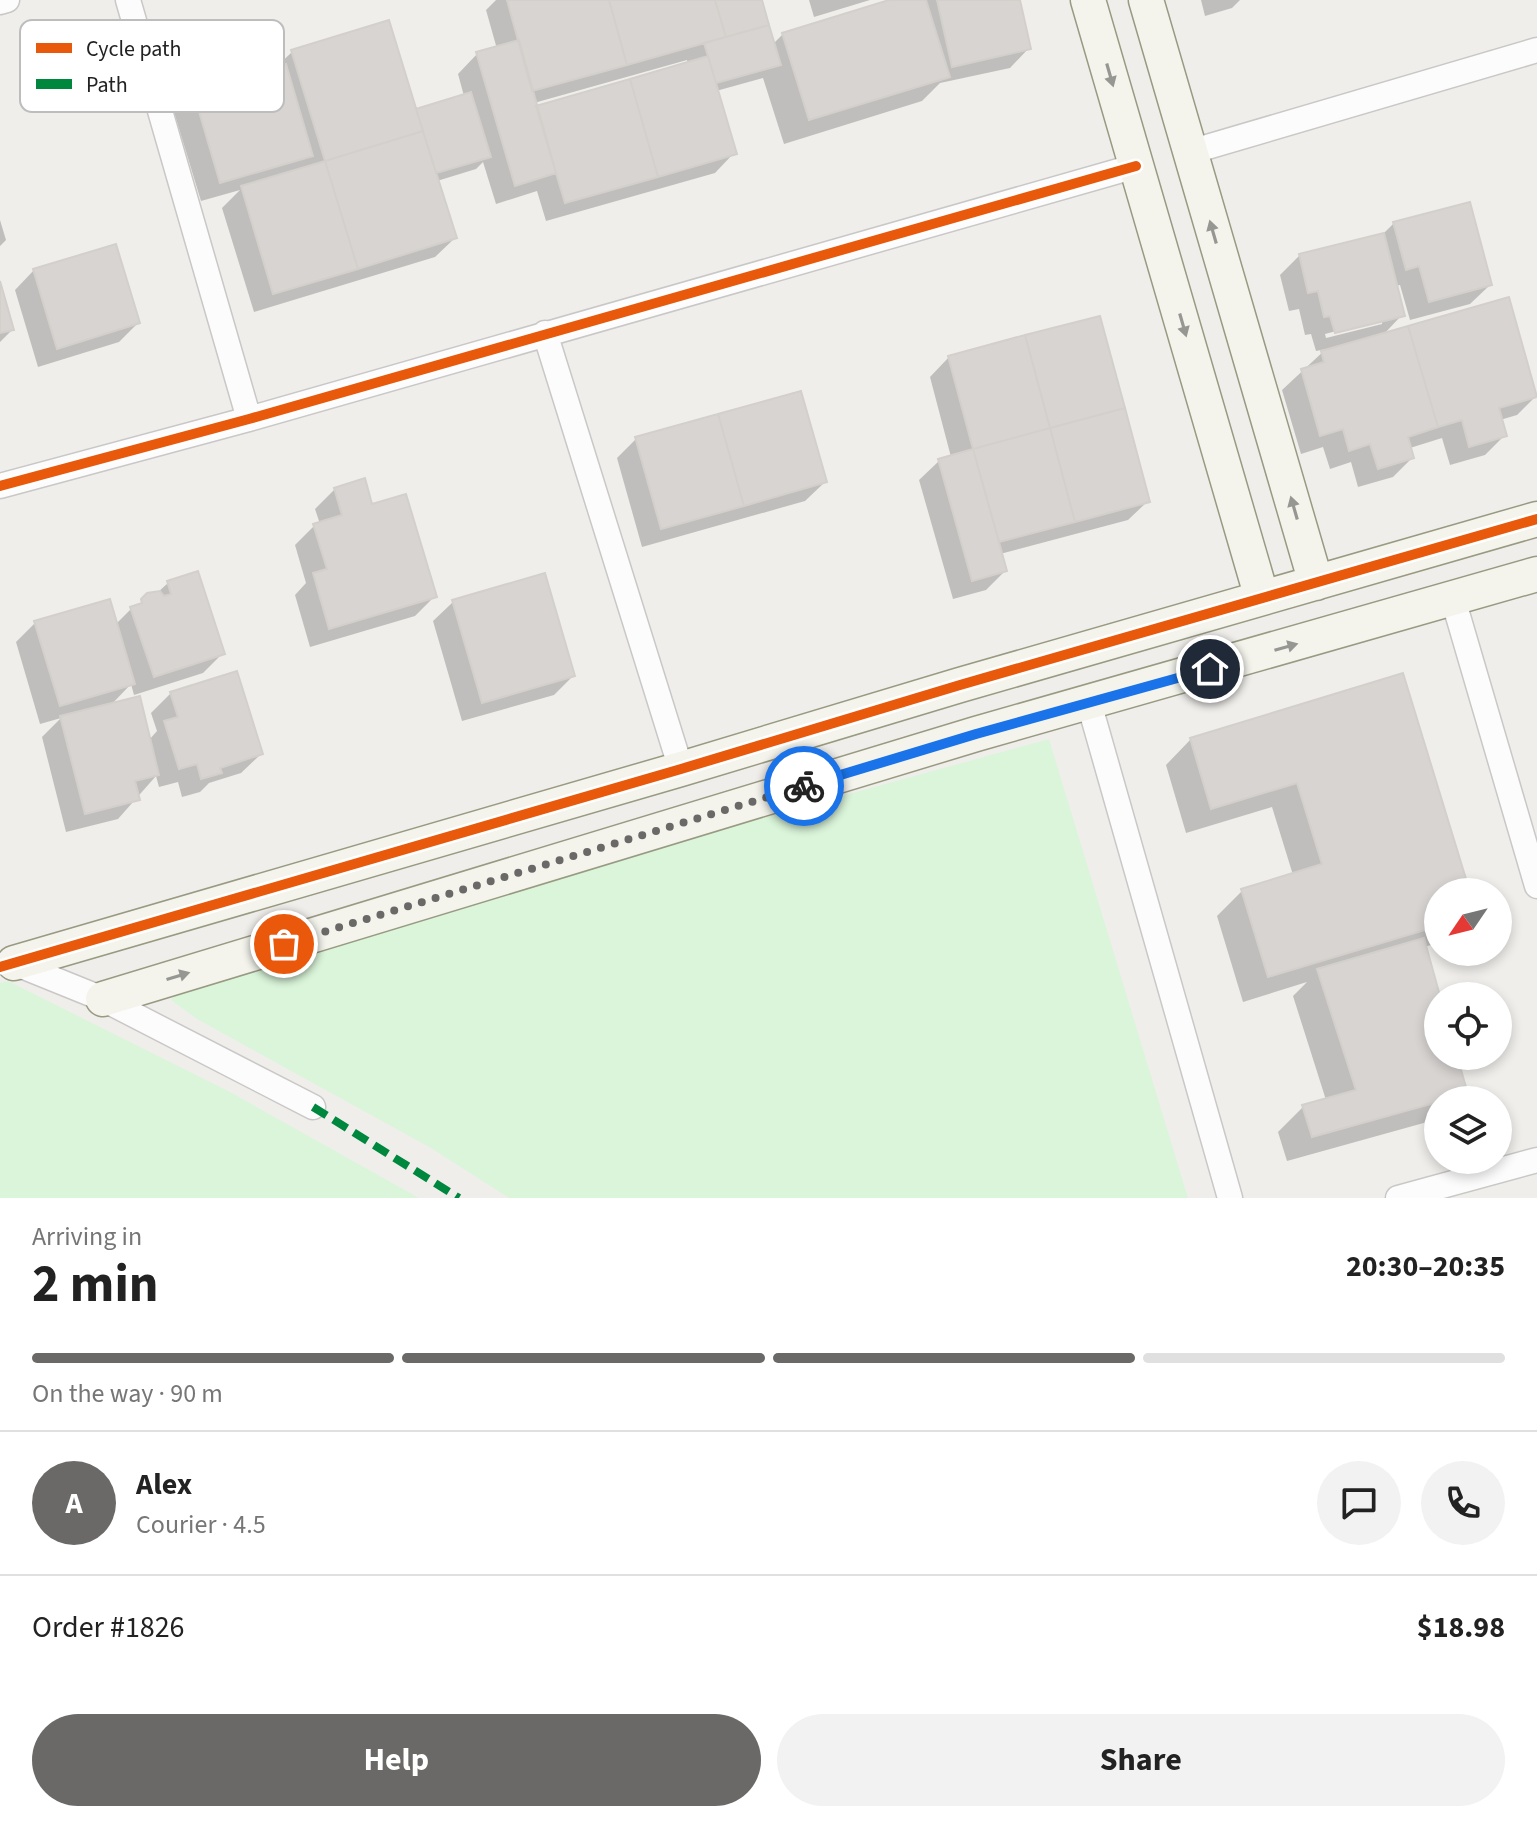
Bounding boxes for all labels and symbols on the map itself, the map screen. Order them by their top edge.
legend [20,20,284,112]
text: Cycle path [86,33,182,65]
one-way arrow [1104,63,1117,87]
text: Path [86,69,128,101]
one-way arrow [1206,219,1219,243]
one-way arrow [1177,312,1189,337]
one-way arrow [1287,496,1300,520]
pin [1176,635,1244,703]
one-way arrow [1274,640,1298,653]
courier [764,746,844,826]
north arrow [1424,878,1512,966]
pin [250,910,318,978]
one-way arrow [166,969,190,982]

